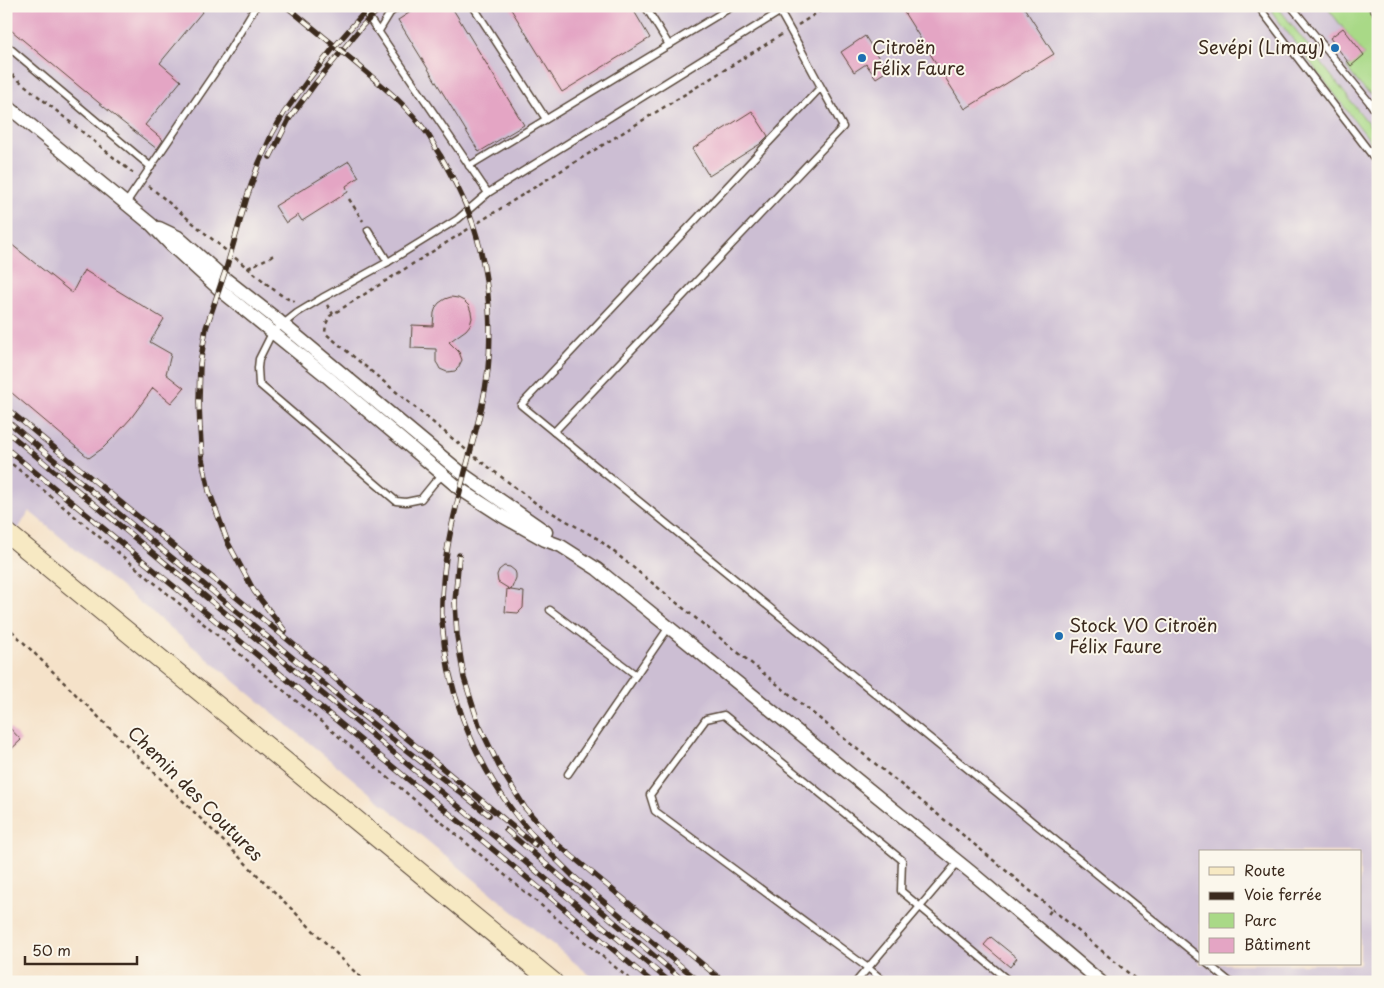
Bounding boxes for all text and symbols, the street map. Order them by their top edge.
place label: Citroën Félix Faure [872,33,965,81]
place label: Sevépi (Limay) [1198,33,1325,60]
marker: Sevépi (Limay) [1329,42,1341,54]
marker: Citroën Félix Faure [856,52,868,64]
place label: Stock VO Citroën Félix Faure [1069,611,1218,659]
marker: Stock VO Citroën Félix Faure [1053,630,1065,642]
street label: Chemin des Coutures [122,719,270,867]
legend [1199,850,1362,966]
text: Route [1244,858,1285,881]
text: Voie ferrée [1244,882,1322,905]
text: Parc [1244,908,1277,931]
text: Bâtiment [1244,932,1311,955]
scale bar [25,933,138,965]
text: 50 m [32,938,71,961]

